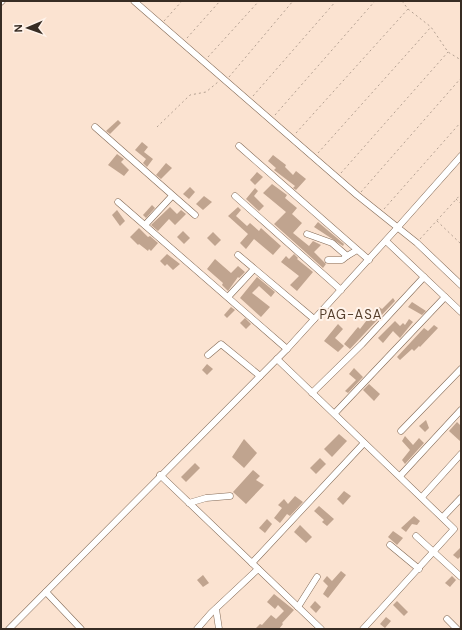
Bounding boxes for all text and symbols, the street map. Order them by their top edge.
north arrow [8,8,48,48]
text: N [11,24,25,33]
district label: PAG-ASA [320,306,382,323]

